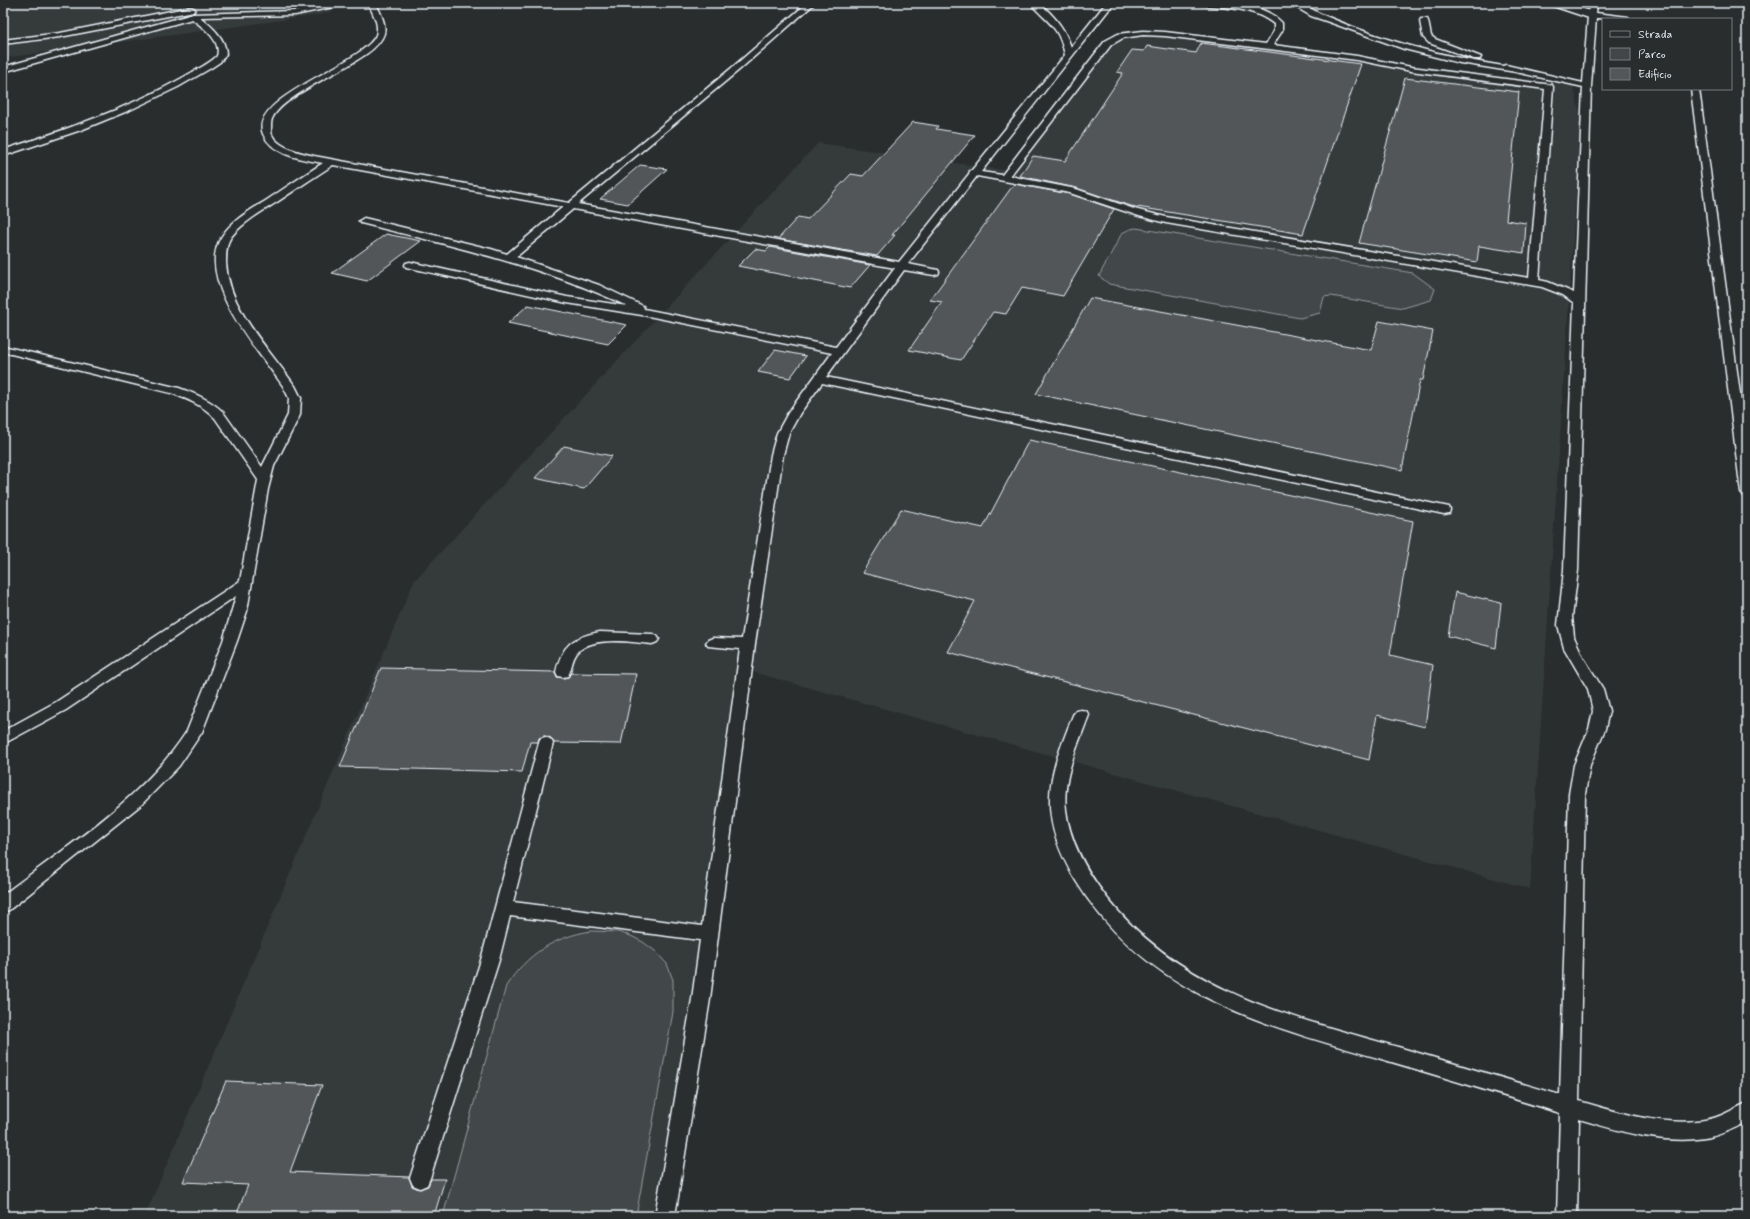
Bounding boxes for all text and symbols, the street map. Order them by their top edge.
legend [1602,18,1732,90]
text: Strada [1638,27,1672,43]
text: Parco [1638,47,1666,63]
text: Edificio [1638,67,1672,83]

